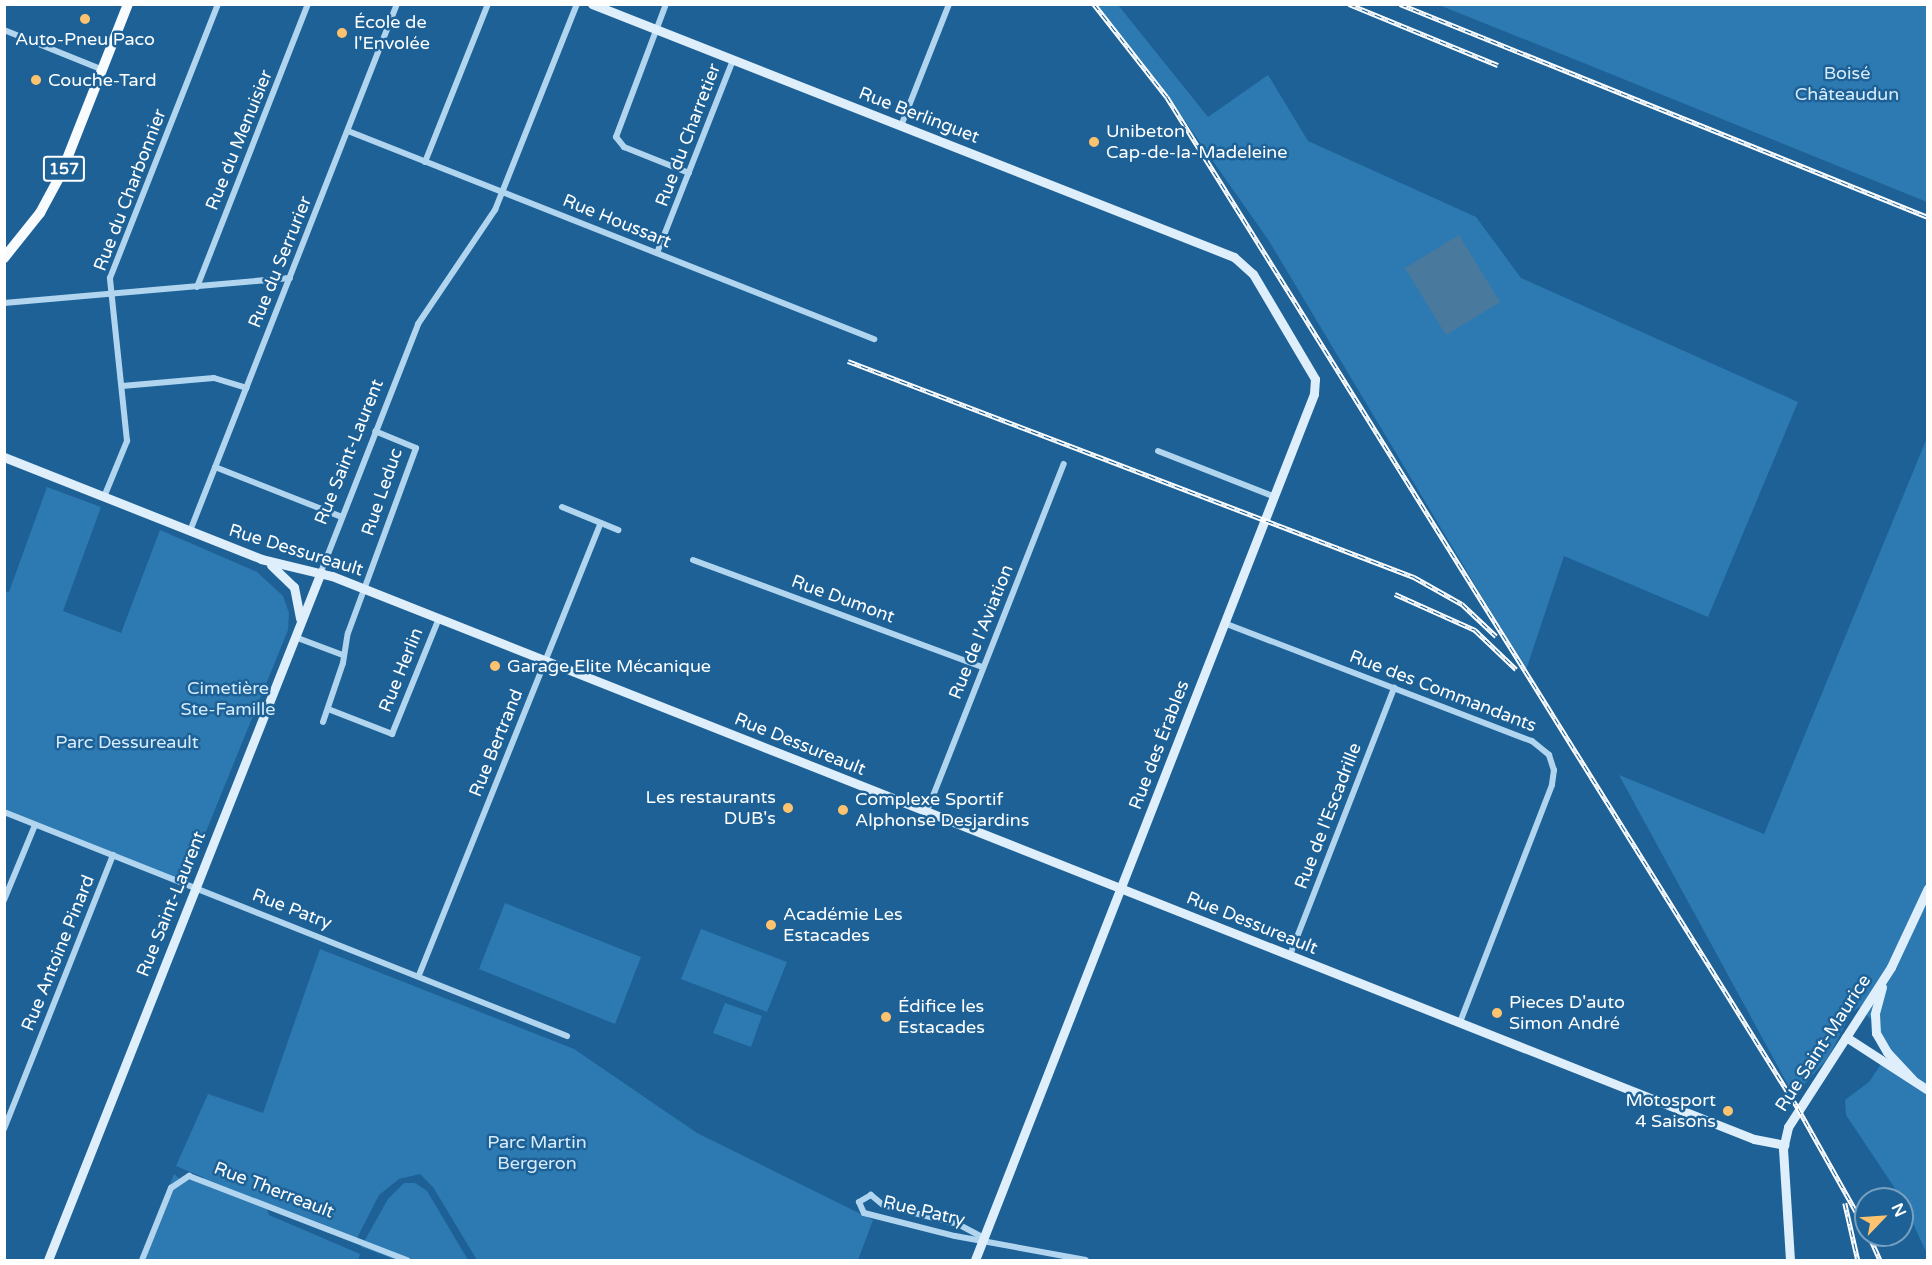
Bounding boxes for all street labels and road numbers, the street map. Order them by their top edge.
street label: Rue du Charretier [651,60,725,210]
street label: Rue du Menuisier [201,67,277,213]
street label: Rue Berlinguet [856,82,982,148]
street label: Rue du Charbonnier [89,106,171,274]
road number: 157 [42,156,86,182]
street label: Rue Houssart [560,189,674,253]
street label: Rue du Serrurier [244,193,316,331]
street label: Rue Saint-Laurent [310,376,388,528]
street label: Rue Leduc [357,445,407,539]
street label: Rue Dessureault [226,519,366,581]
street label: Rue de l'Aviation [944,562,1018,702]
street label: Rue Dumont [789,570,897,628]
street label: Rue Herlin [374,625,428,715]
street label: Rue des Commandants [1346,645,1540,737]
street label: Rue des Érables [1124,677,1194,813]
street label: Rue Bertrand [465,686,527,800]
street label: Rue Dessureault [731,708,869,780]
street label: Rue de l'Escadrille [1290,740,1366,892]
street label: Rue Saint-Laurent [132,828,210,980]
street label: Rue Antoine Pinard [17,872,99,1034]
street label: Rue Patry [249,884,335,934]
street label: Rue Dessureault [1183,887,1321,959]
street label: Rue Saint-Maurice [1771,971,1875,1115]
street label: Rue Therreault [211,1157,337,1223]
street label: Rue Patry [881,1191,967,1231]

